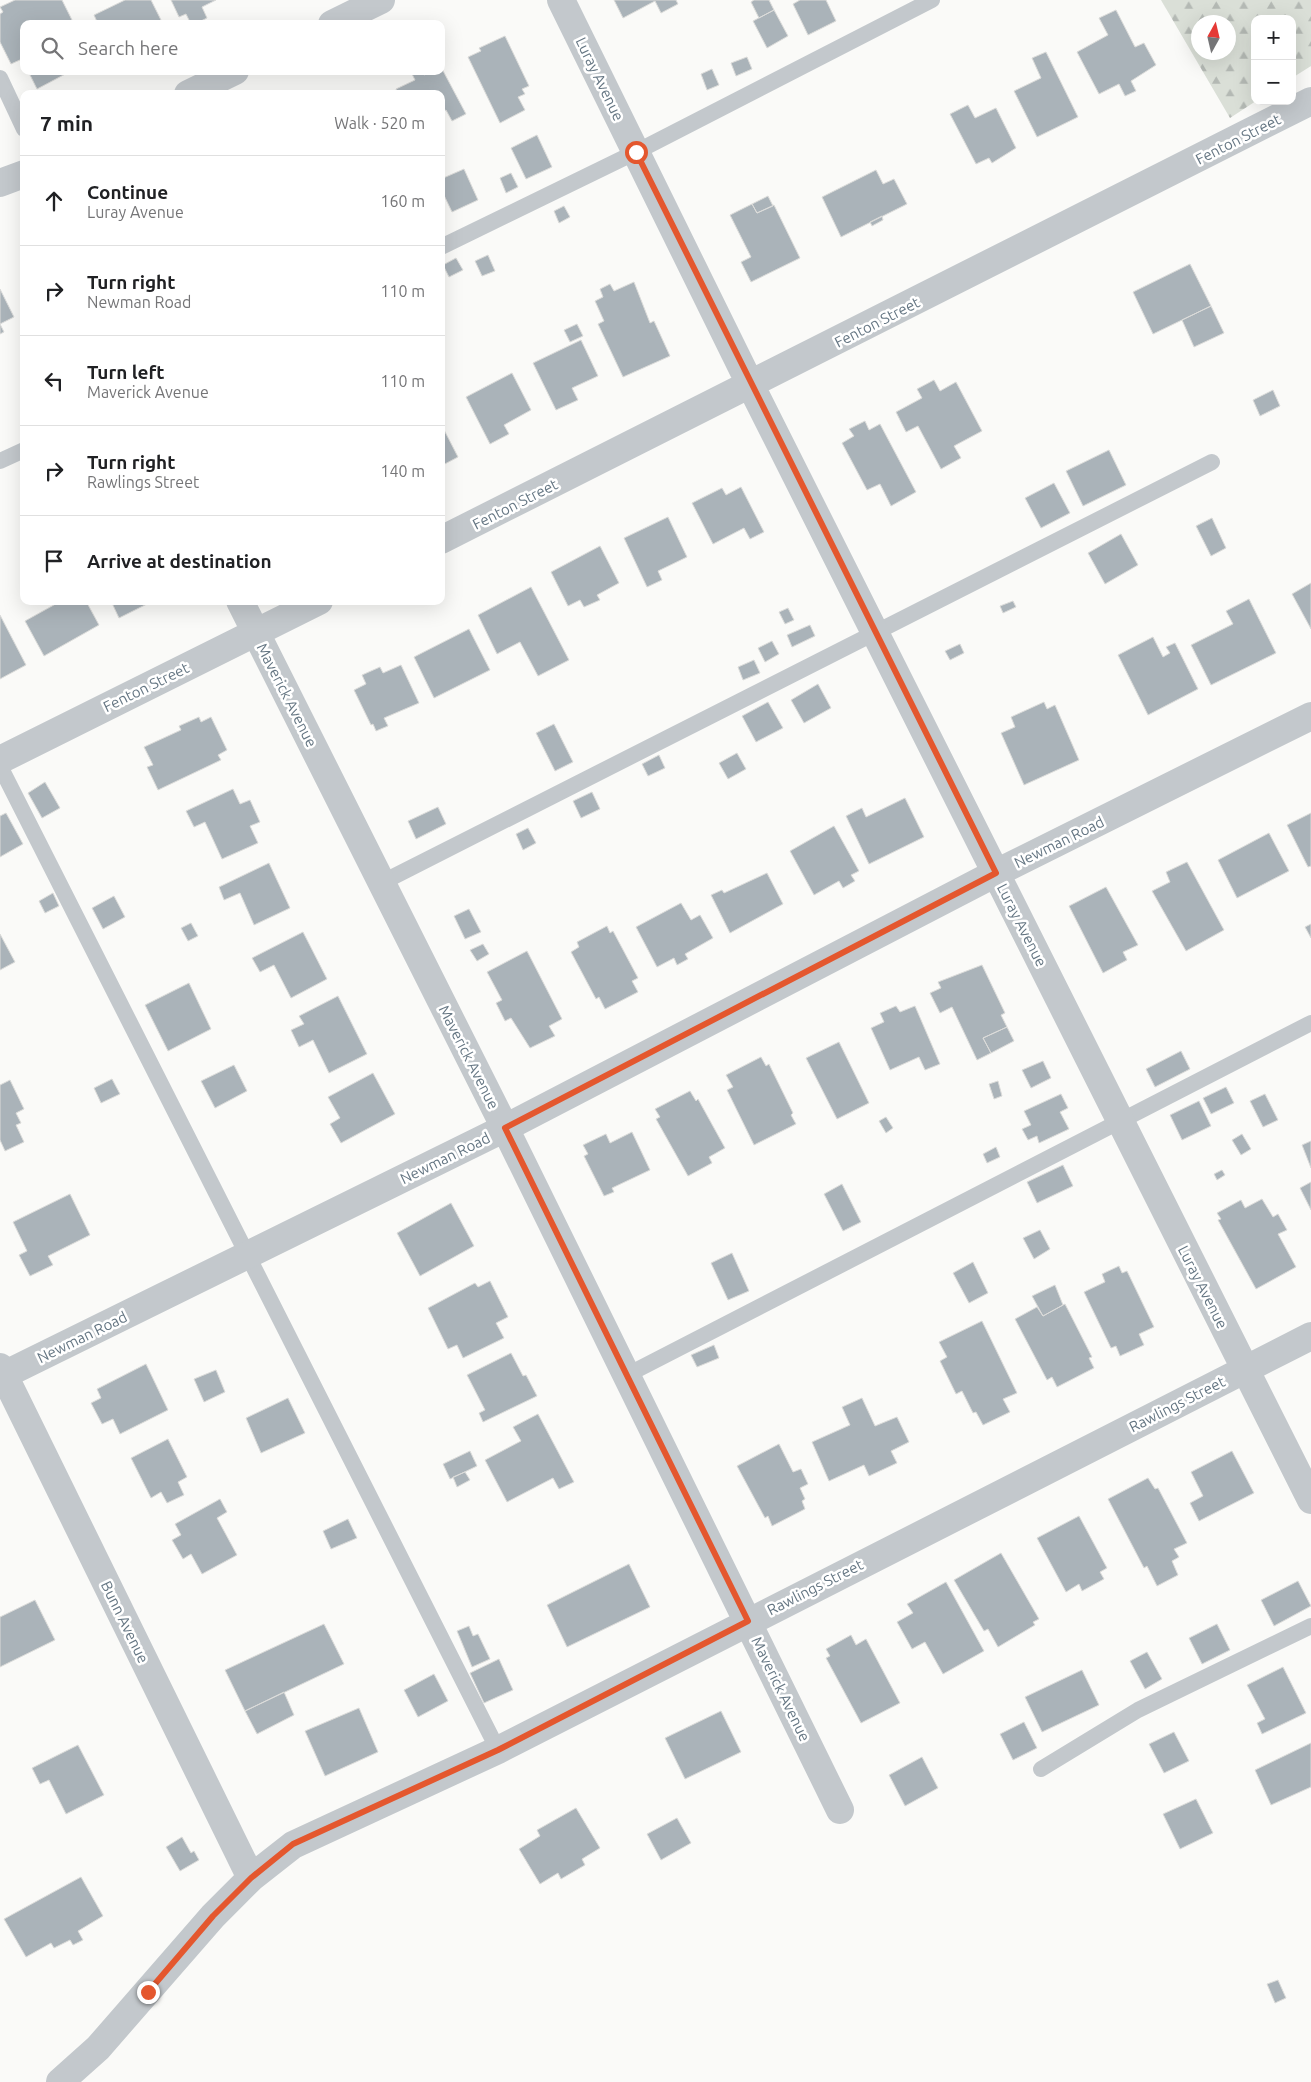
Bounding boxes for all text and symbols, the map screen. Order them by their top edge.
north arrow [1191,15,1236,60]
map controls [1251,15,1296,105]
button: + [1251,15,1296,60]
search box [20,20,445,75]
icon: search [38,34,66,62]
street label: Luray Avenue [572,34,628,124]
text: Search here [78,37,178,59]
button: − [1251,60,1296,105]
street label: Fenton Street [1193,110,1283,168]
text: 7 min [40,111,93,135]
text: Walk · 520 m [334,114,425,132]
route start [625,141,648,164]
text: Continue [87,181,168,203]
icon: ahead [40,187,68,215]
text: 160 m [380,192,425,210]
text: Luray Avenue [87,203,184,221]
text: Turn right [87,271,175,293]
icon: right [40,277,68,305]
text: 110 m [380,282,425,300]
text: Newman Road [87,293,191,311]
street label: Fenton Street [832,293,922,351]
text: Turn left [87,361,165,383]
icon: left [40,367,68,395]
text: 110 m [380,372,425,390]
text: Maverick Avenue [87,383,209,401]
text: Turn right [87,451,175,473]
icon: right [40,457,68,485]
text: 140 m [380,462,425,480]
text: Rawlings Street [87,473,199,491]
street label: Fenton Street [470,475,560,533]
icon: arrive [40,547,68,575]
text: Arrive at destination [87,550,272,572]
street label: Maverick Avenue [254,640,320,750]
street label: Fenton Street [100,659,192,715]
street label: Newman Road [1011,813,1107,871]
street label: Luray Avenue [994,881,1050,969]
street label: Maverick Avenue [436,1002,502,1112]
street label: Newman Road [397,1129,493,1187]
street label: Luray Avenue [1175,1243,1231,1331]
street label: Newman Road [34,1308,130,1366]
street label: Rawlings Street [1126,1372,1228,1435]
street label: Rawlings Street [764,1555,866,1618]
street label: Bunn Avenue [98,1578,152,1666]
street label: Maverick Avenue [748,1634,814,1744]
route end [137,1981,160,2004]

